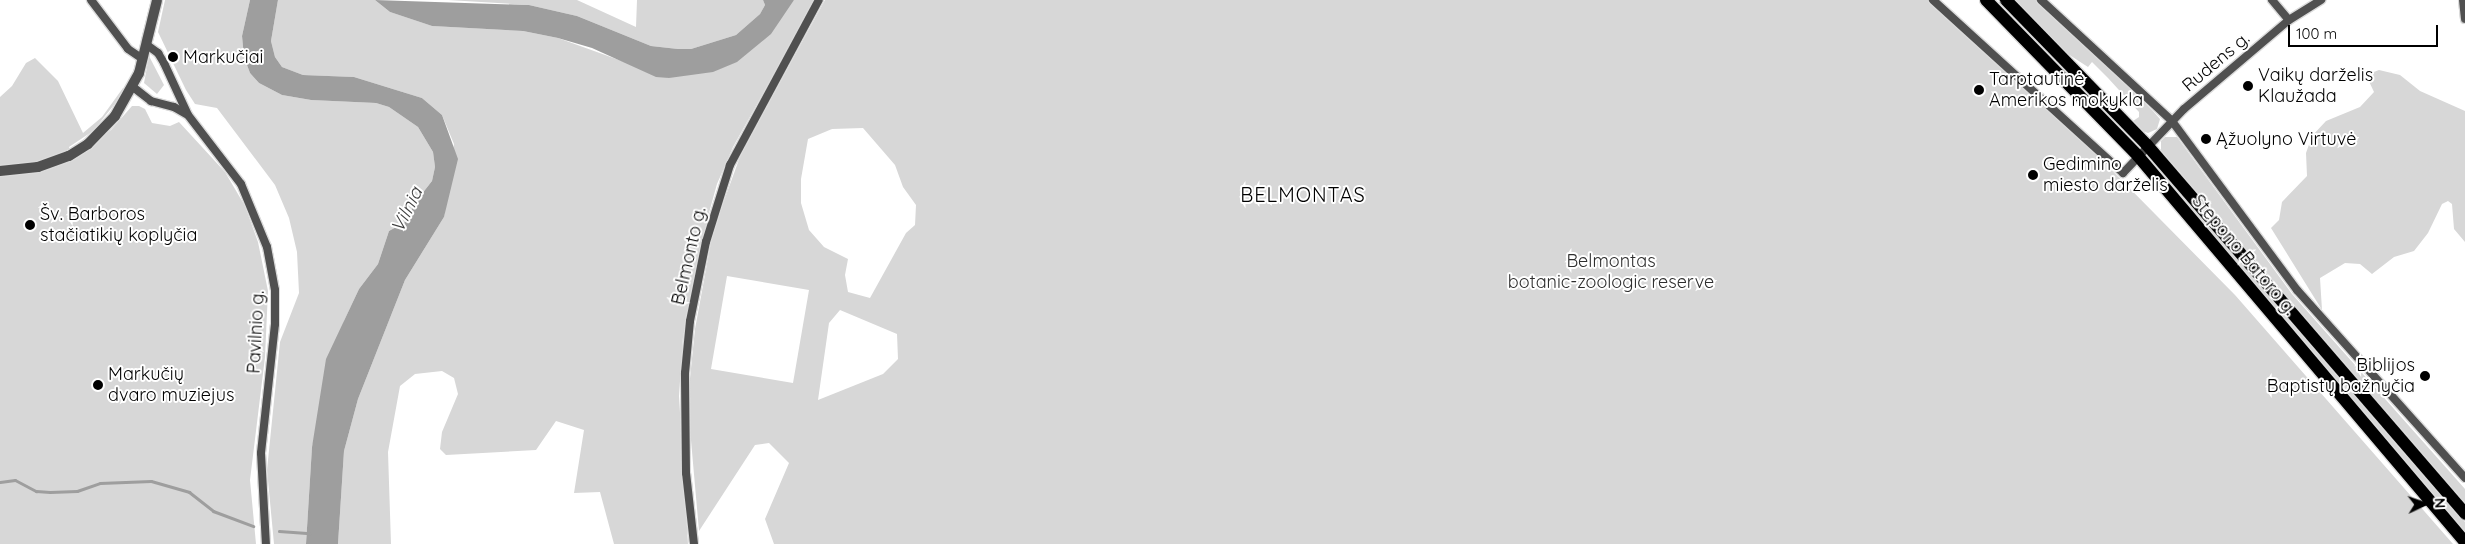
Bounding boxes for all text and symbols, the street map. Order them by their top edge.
scale bar [2290,15,2440,47]
text: 100 m [2296,24,2337,43]
street label: Rudens g. [2178,28,2254,96]
place label: Markučiai [183,46,263,68]
marker: Markučiai [167,51,179,63]
place label: Vaikų darželis Klaužada [2258,65,2373,108]
place label: Tarptautinė Amerikos mokykla [1989,69,2143,112]
marker: Vaikų darželis Klaužada [2242,80,2254,92]
marker: Tarptautinė Amerikos mokykla [1973,84,1985,96]
place label: Ąžuolyno Virtuvė [2216,128,2356,150]
marker: Ąžuolyno Virtuvė [2200,133,2212,145]
place label: Gedimino miesto darželis [2043,154,2168,196]
marker: Gedimino miesto darželis [2027,169,2039,181]
district label: BELMONTAS [1239,182,1367,206]
water label: Vilnia [386,184,428,236]
street label: Stepono Batoro g. [2187,190,2301,320]
place label: Šv. Barboros stačiatikių koplyčia [40,204,197,246]
street label: Belmonto g. [667,205,711,307]
marker: Šv. Barboros stačiatikių koplyčia [24,219,36,231]
park label: Belmontas botanic-zoologic reserve [1508,251,1714,294]
street label: Pavilnio g. [243,290,269,374]
place label: Biblijos Baptistų bažnyčia [2267,355,2415,398]
place label: Markučių dvaro muziejus [108,364,234,406]
marker: Biblijos Baptistų bažnyčia [2419,370,2431,382]
marker: Markučių dvaro muziejus [92,379,104,391]
north arrow [2400,479,2450,529]
text: N [2431,498,2449,509]

